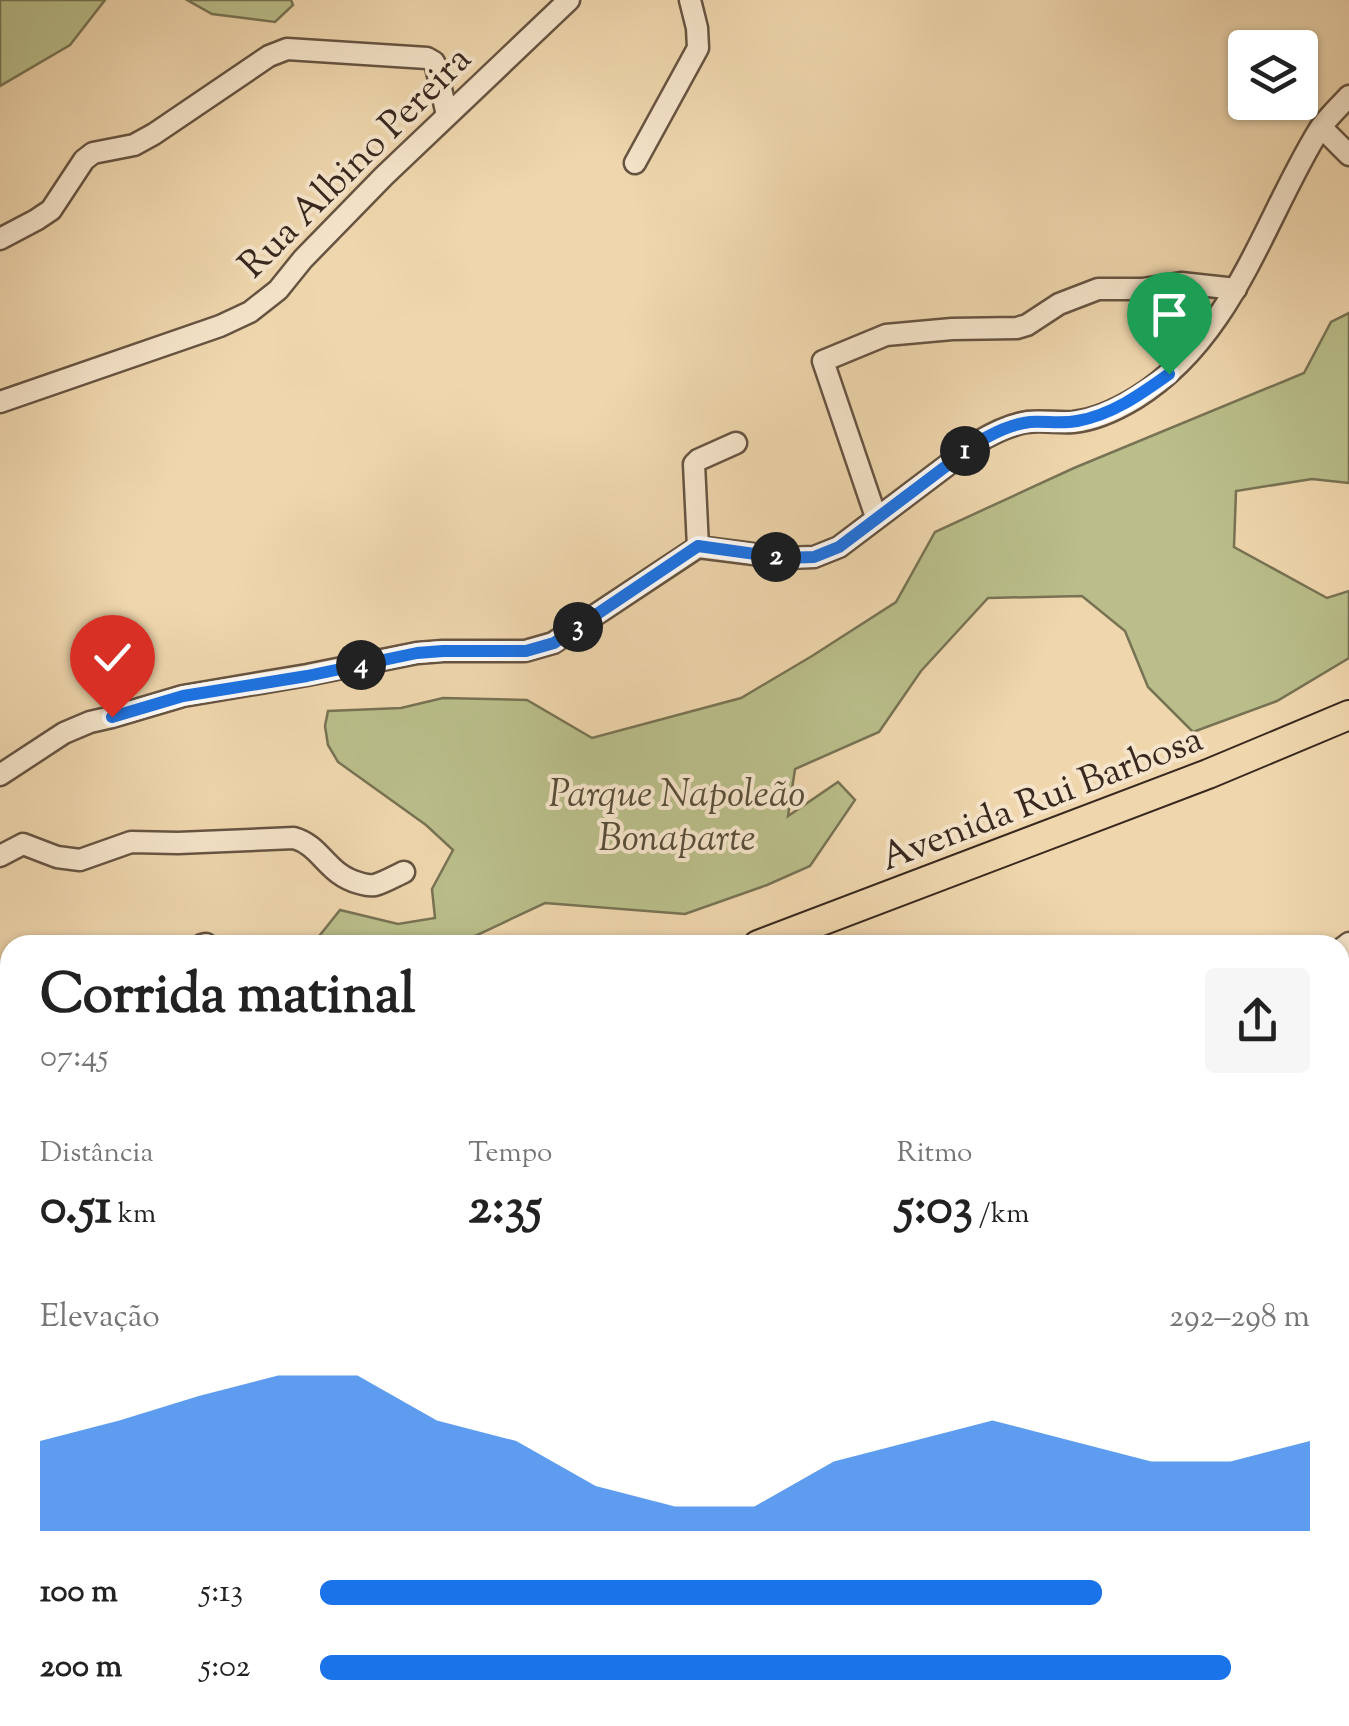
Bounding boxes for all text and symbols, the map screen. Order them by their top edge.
map controls [1228,30,1318,120]
button: layers [1228,30,1318,120]
street label: Rua Albino Pereira [228,35,485,292]
pin [1127,272,1212,375]
icon: arrive [1142,287,1197,342]
pin: 1 [940,426,990,476]
text: 1 [960,431,970,471]
pin: 2 [751,532,801,582]
text: 2 [769,537,783,577]
pin: 3 [553,602,603,652]
text: 3 [572,607,584,647]
pin [70,615,155,718]
icon: check [85,630,140,685]
pin: 4 [336,640,386,690]
text: 4 [354,645,368,685]
street label: Avenida Rui Barbosa [873,714,1211,887]
park label: Parque Napoleão Bonaparte [549,770,805,868]
text: Corrida matinal [40,958,416,1037]
button: share [1205,968,1310,1073]
text: 07:45 [40,1035,108,1081]
text: Distância [40,1134,153,1174]
text: Tempo [468,1134,552,1174]
text: Ritmo [897,1134,972,1174]
text: 0.51 [40,1174,112,1246]
text: 2:35 [468,1174,542,1246]
text: 5:03 [897,1174,973,1246]
text: km [112,1195,156,1235]
text: /km [973,1195,1030,1235]
text: Elevação [40,1295,160,1341]
text: 292–298 m [1169,1295,1310,1341]
text: 100 m [40,1570,118,1616]
text: 5:13 [200,1570,243,1616]
text: 200 m [40,1645,122,1691]
text: 5:02 [200,1645,251,1691]

